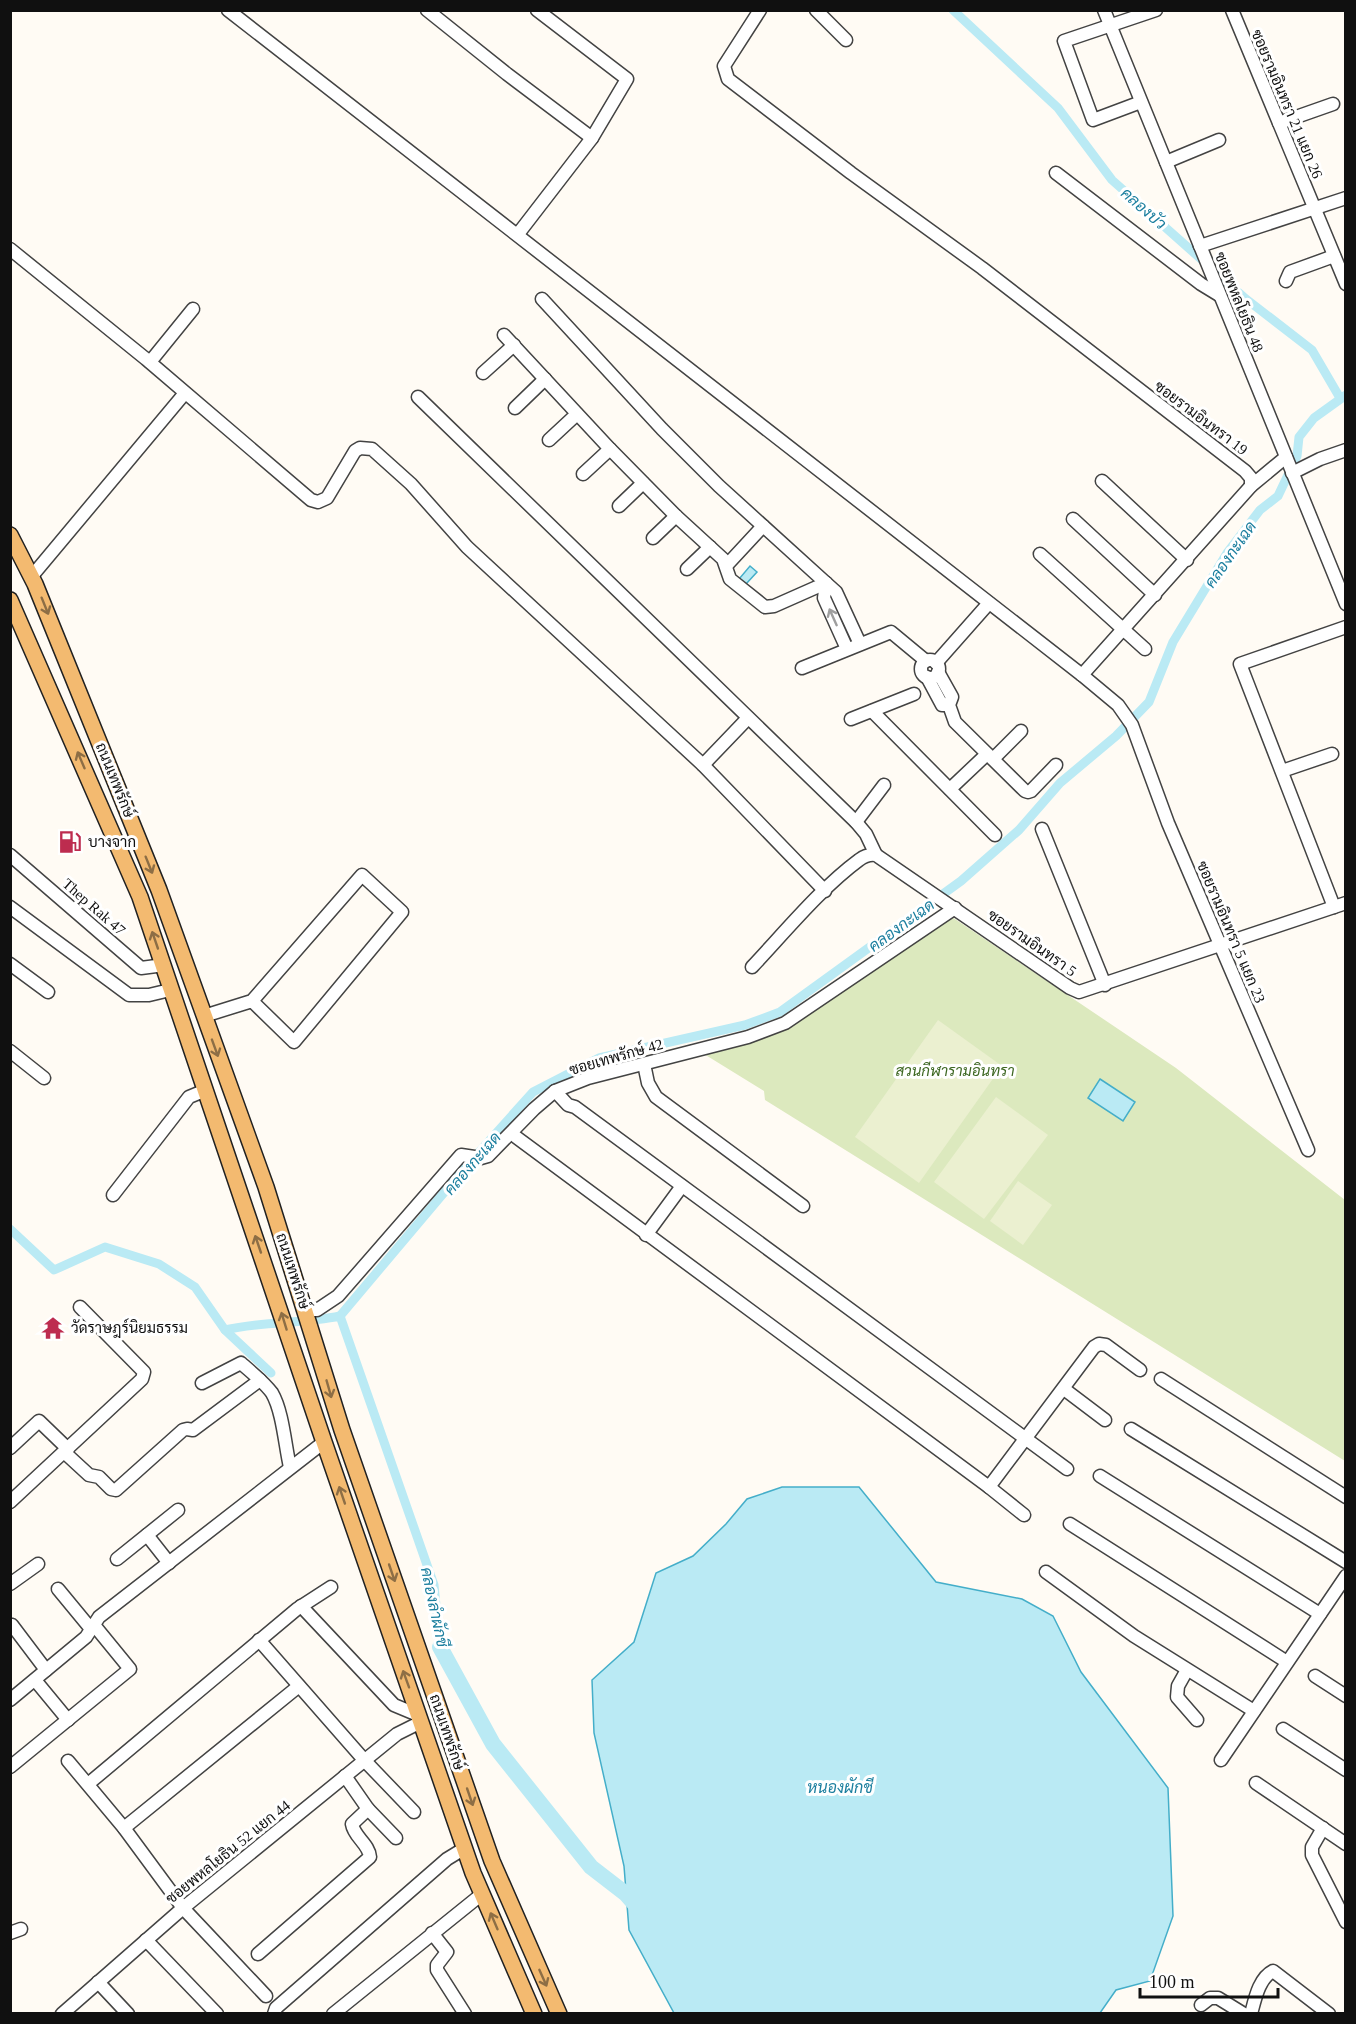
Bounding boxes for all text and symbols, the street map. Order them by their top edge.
street label: ซอยรามอินทรา 21 แยก 26 [1248,27,1327,181]
water label: คลองบัว [1118,183,1171,233]
street label: ซอยพหลโยธิน 48 [1212,249,1268,354]
street label: ซอยรามอินทรา 19 [1152,377,1251,458]
water label: คลองกะเฉด [1201,518,1259,591]
one-way arrow [40,597,51,615]
one-way arrow [826,608,838,626]
street label: ถนนเทพรักษ์ [93,740,139,820]
one-way arrow [74,752,86,770]
fuel station icon: บางจาก [57,829,83,855]
place label: บางจาก [88,834,136,850]
one-way arrow [144,855,155,874]
street label: ซอยรามอินทรา 5 แยก 23 [1194,858,1269,1005]
street label: Thep Rak 47 [60,876,129,939]
water label: คลองกะเฉด [865,896,937,955]
street label: ซอยรามอินทรา 5 [985,906,1080,979]
one-way arrow [149,931,160,950]
street label: ซอยเทพรักษ์ 42 [567,1034,665,1078]
one-way arrow [211,1038,222,1057]
park label: สวนกีฬารามอินทรา [895,1061,1015,1079]
water label: คลองกะเฉด [441,1129,504,1198]
street label: ถนนเทพรักษ์ [273,1230,315,1312]
one-way arrow [252,1235,263,1254]
one-way arrow [278,1312,289,1331]
temple icon: วัดราษฎร์นิยมธรรม [40,1315,66,1341]
place label: วัดราษฎร์นิยมธรรม [71,1318,188,1338]
one-way arrow [324,1379,336,1398]
one-way arrow [335,1486,346,1505]
one-way arrow [387,1563,398,1582]
water label: คลองลำผักชี [418,1565,454,1650]
one-way arrow [399,1670,410,1689]
street label: ถนนเทพรักษ์ [427,1691,470,1773]
water label: หนองผักชี [807,1776,874,1796]
one-way arrow [465,1787,476,1806]
street label: ซอยพหลโยธิน 52 แยก 44 [162,1795,294,1907]
one-way arrow [488,1913,499,1931]
scale bar [1140,1961,1278,1999]
one-way arrow [538,1968,550,1986]
text: 100 m [1149,1972,1195,1992]

